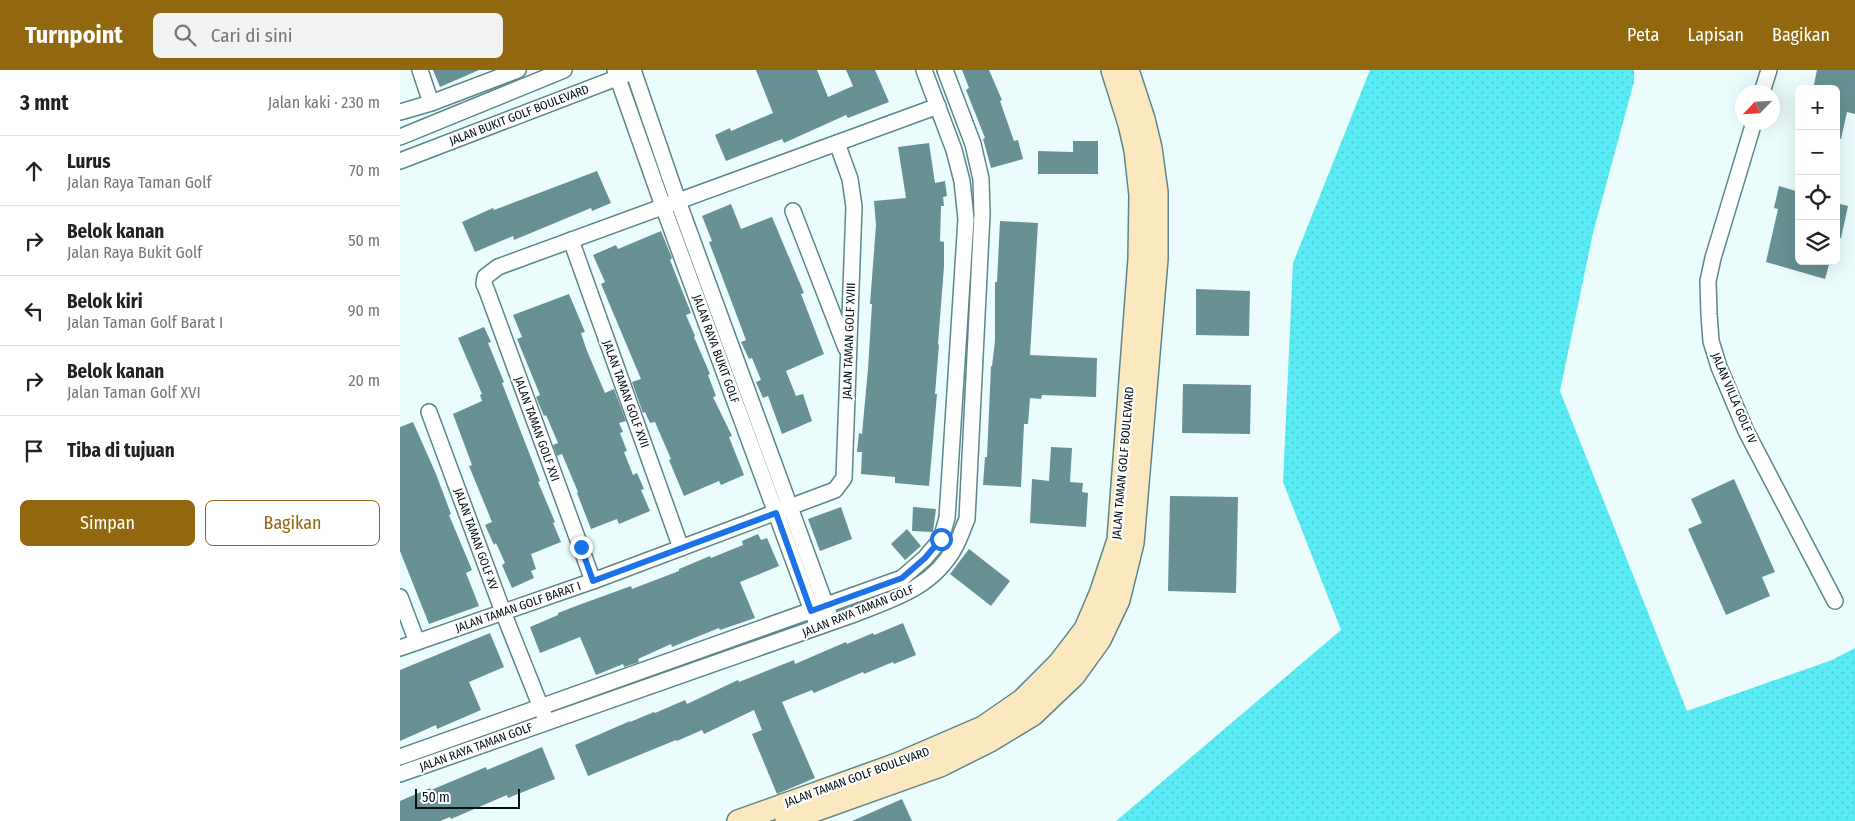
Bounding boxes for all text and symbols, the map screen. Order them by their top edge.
search box [153,13,503,58]
text: Turnpoint [25,21,123,49]
icon: search [171,21,199,49]
text: Cari di sini [211,24,293,47]
text: Peta [1627,24,1659,46]
text: Lapisan [1687,24,1744,46]
text: Bagikan [1772,24,1830,46]
street label: JALAN BUKIT GOLF BOULEVARD [447,82,591,148]
north arrow [1735,85,1780,130]
map controls [1795,85,1840,265]
button: + [1795,85,1840,130]
text: 3 mnt [20,90,69,116]
text: Jalan kaki · 230 m [268,93,380,112]
button: − [1795,130,1840,175]
text: Lurus [67,150,111,173]
icon: ahead [20,157,48,185]
text: 70 m [349,161,380,180]
text: Jalan Raya Taman Golf [67,173,211,192]
button: locate [1795,175,1840,220]
text: Belok kanan [67,220,164,243]
button: layers [1795,220,1840,265]
icon: right [20,227,48,255]
text: 50 m [348,231,380,250]
text: Jalan Raya Bukit Golf [67,243,202,262]
street label: JALAN TAMAN GOLF XVIII [840,282,858,400]
text: Belok kiri [67,290,143,313]
street label: JALAN RAYA BUKIT GOLF [690,293,742,406]
icon: left [20,297,48,325]
text: 90 m [348,301,380,320]
text: Jalan Taman Golf Barat I [67,313,223,332]
street label: JALAN TAMAN GOLF XVII [600,338,652,450]
street label: JALAN VILLA GOLF IV [1709,350,1760,446]
text: Belok kanan [67,360,164,383]
icon: right [20,367,48,395]
text: 20 m [349,371,380,390]
street label: JALAN TAMAN GOLF XVI [512,375,562,483]
text: Jalan Taman Golf XVI [67,383,201,402]
street label: JALAN TAMAN GOLF BOULEVARD [1109,386,1137,540]
icon: arrive [20,437,48,465]
text: Tiba di tujuan [67,439,175,462]
street label: JALAN TAMAN GOLF XV [451,486,501,593]
button: Simpan [20,500,195,546]
button: Bagikan [205,500,380,546]
route start [930,528,953,551]
route end [570,536,593,559]
street label: JALAN TAMAN GOLF BARAT I [453,579,583,635]
street label: JALAN RAYA TAMAN GOLF [800,582,917,640]
street label: JALAN RAYA TAMAN GOLF [418,720,535,774]
street label: JALAN TAMAN GOLF BOULEVARD [783,744,931,810]
scale bar [415,786,520,809]
text: 50 m [422,789,450,806]

